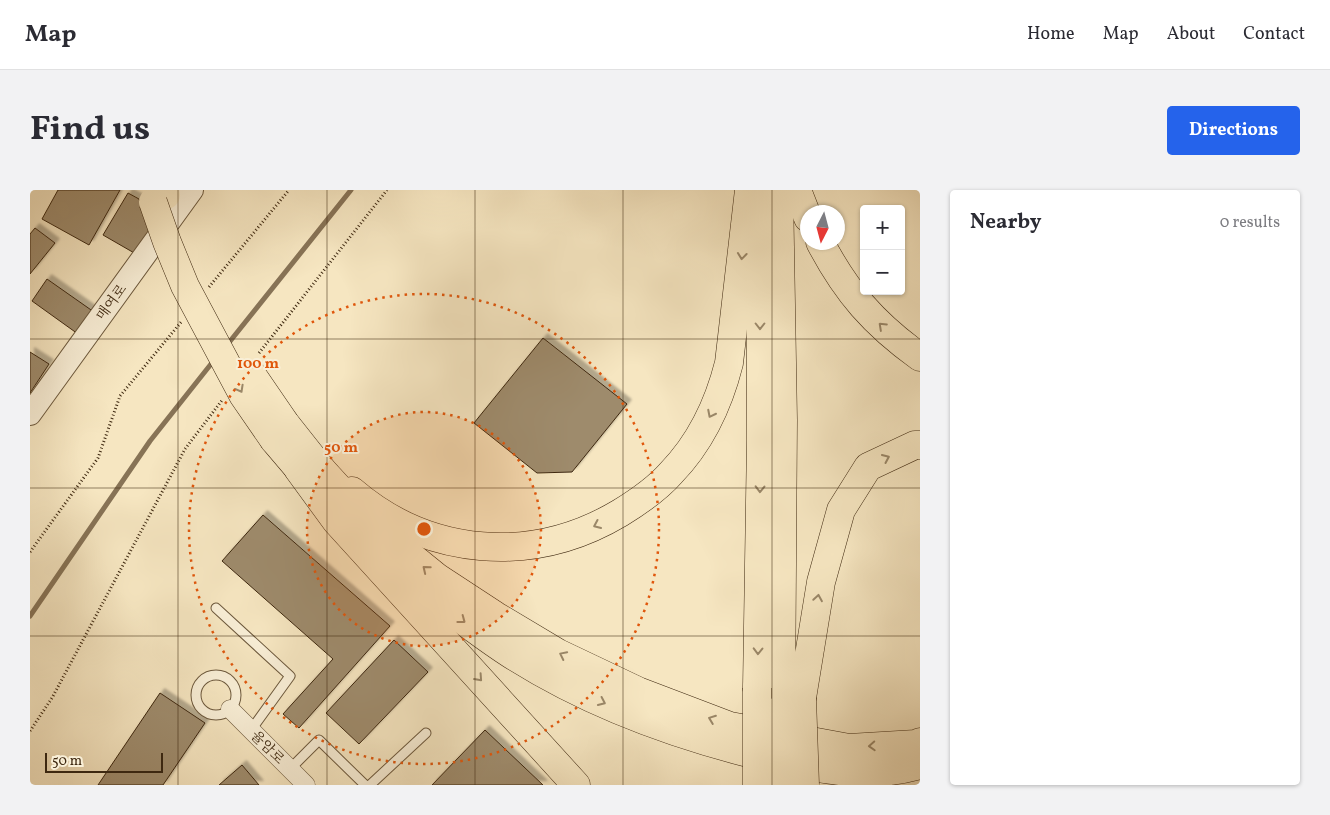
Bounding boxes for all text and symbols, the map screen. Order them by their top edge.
text: Map [25,18,76,52]
text: Home [1027,22,1075,47]
text: Map [1103,22,1139,47]
text: About [1167,22,1215,47]
text: Contact [1243,22,1305,47]
text: Find us [30,106,150,154]
button: Directions [1167,106,1300,155]
north arrow [800,205,845,250]
map controls [860,205,905,295]
button: + [860,205,905,250]
text: Nearby [970,208,1041,237]
text: 0 results [1220,212,1280,234]
button: − [860,250,905,295]
one-way arrow [737,252,748,260]
street label: 매여로 [93,281,132,325]
one-way arrow [755,322,766,330]
one-way arrow [879,323,888,332]
text: 100 m [237,354,280,375]
one-way arrow [233,384,243,393]
one-way arrow [707,409,717,418]
text: 50 m [324,438,358,459]
one-way arrow [881,454,890,465]
one-way arrow [755,485,765,493]
one-way arrow [593,519,602,530]
centre of rings [415,520,433,538]
one-way arrow [423,566,432,574]
one-way arrow [812,594,823,602]
one-way arrow [456,615,465,623]
one-way arrow [753,648,763,655]
one-way arrow [559,651,568,662]
one-way arrow [473,672,482,681]
one-way arrow [597,696,606,706]
one-way arrow [709,715,717,725]
street label: 율암로 [246,727,288,769]
one-way arrow [867,741,875,752]
scale bar [45,750,162,773]
text: 50 m [52,752,82,771]

